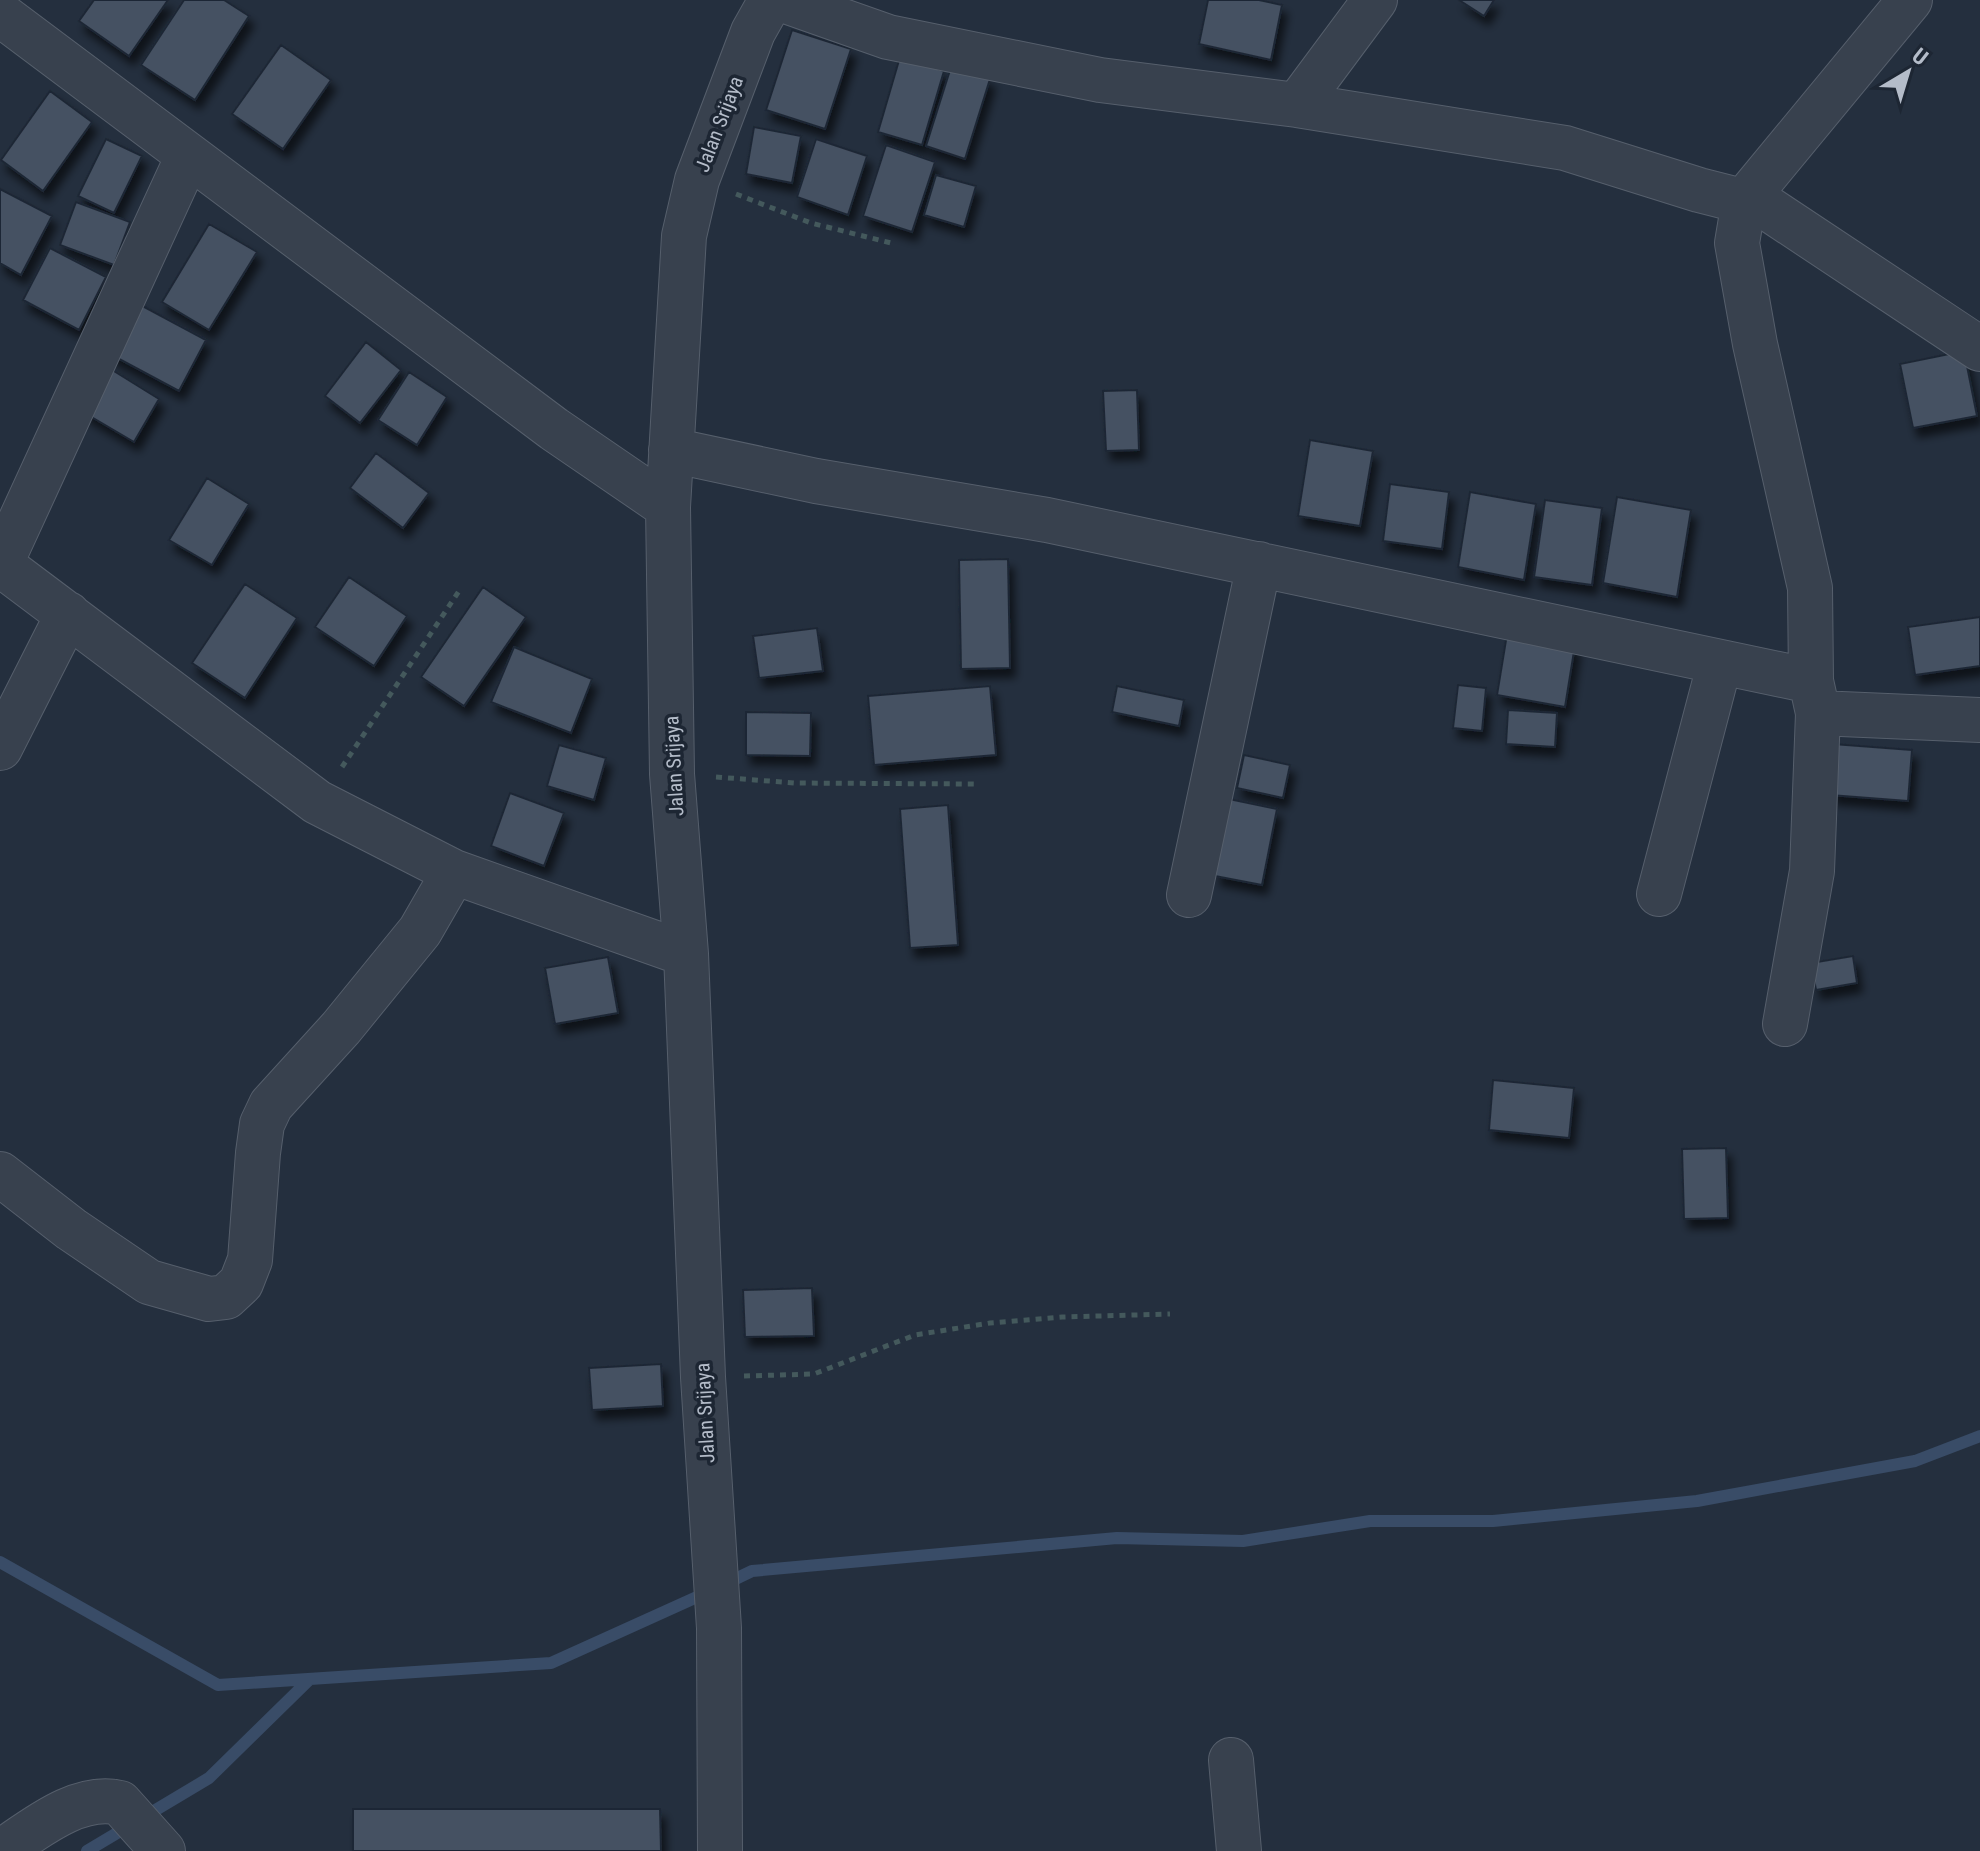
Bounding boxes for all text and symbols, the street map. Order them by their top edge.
north arrow [1868,32,1948,112]
text: U [1907,43,1933,70]
street label: Jalan Srijaya [690,73,748,175]
street label: Jalan Srijaya [659,715,689,817]
street label: Jalan Srijaya [690,1362,720,1464]

